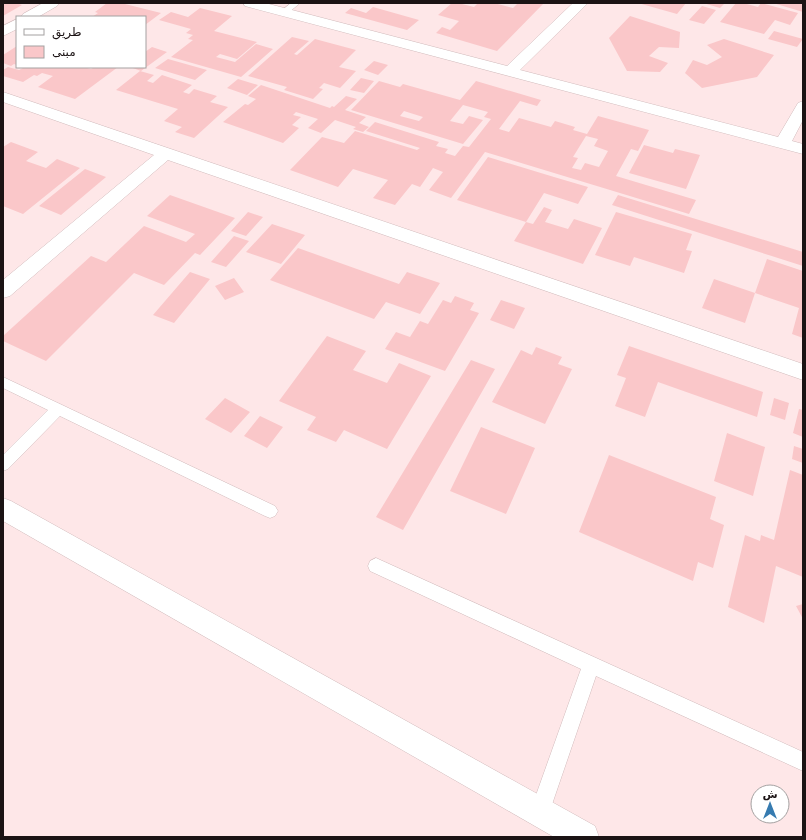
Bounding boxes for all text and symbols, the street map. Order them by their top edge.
legend [16,16,146,68]
text: طريق [52,25,82,40]
text: مبنى [52,45,76,59]
north arrow [750,784,790,824]
text: ش [762,788,778,801]

